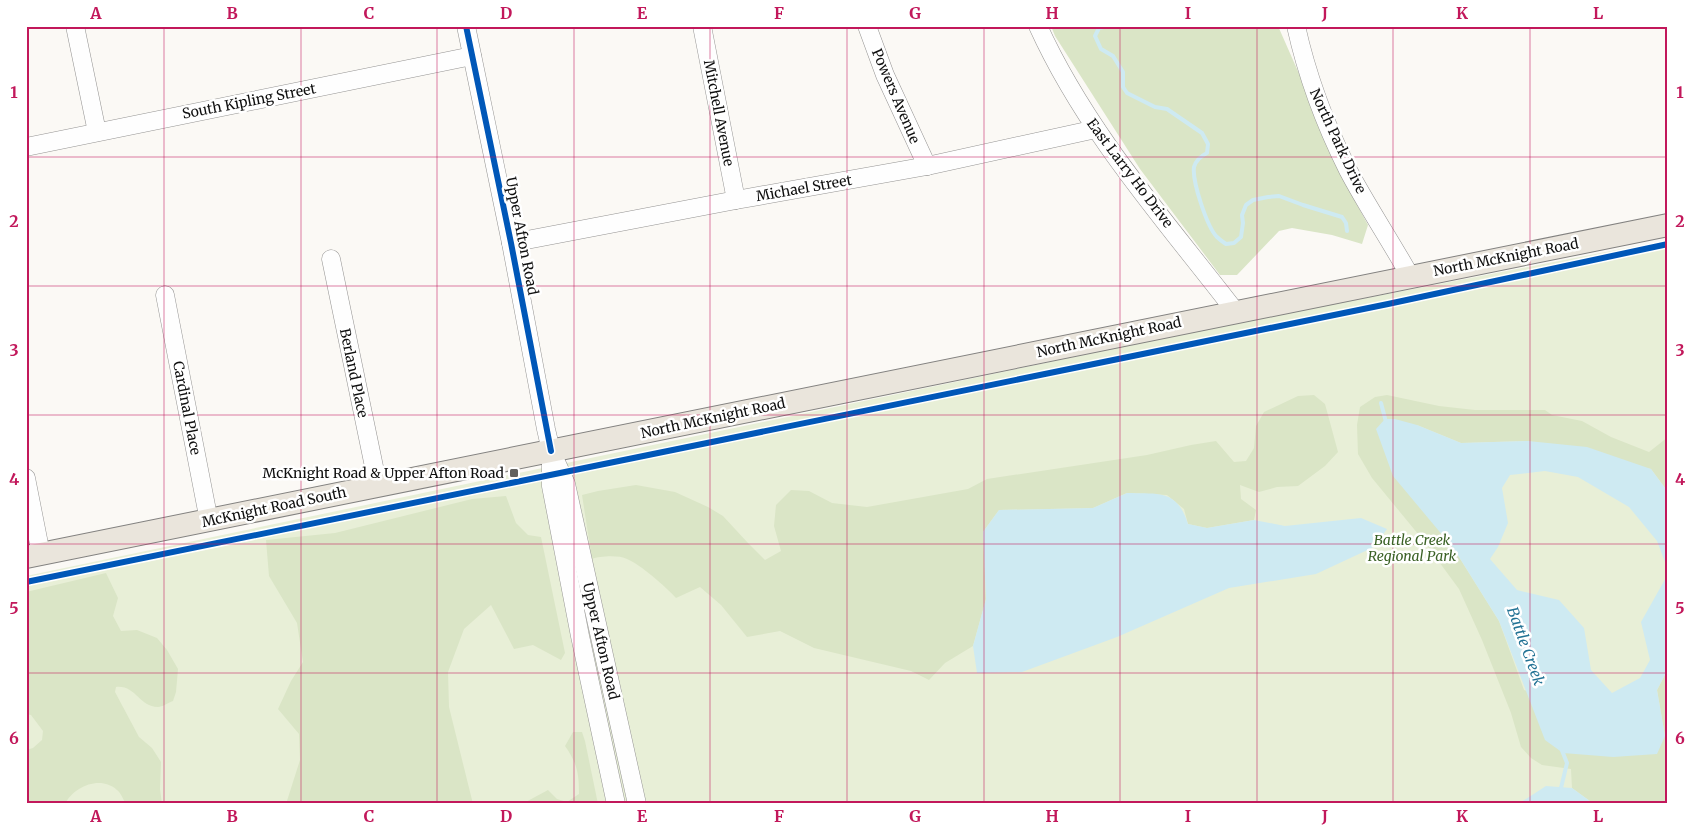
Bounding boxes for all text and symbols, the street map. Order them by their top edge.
text: A [89,3,102,23]
text: B [226,3,238,23]
text: C [364,3,374,23]
text: D [500,3,512,23]
text: E [637,3,648,23]
text: F [774,3,784,23]
text: G [909,3,921,23]
text: H [1045,3,1059,23]
text: I [1185,3,1191,23]
text: J [1321,3,1328,23]
text: K [1456,3,1468,23]
text: L [1593,3,1603,23]
street label: Powers Avenue [868,46,924,146]
street label: Mitchell Avenue [700,58,738,168]
street label: South Kipling Street [181,79,318,123]
text: 1 [10,82,18,102]
text: 1 [1676,82,1684,102]
street label: North Park Drive [1306,86,1370,196]
street label: East Larry Ho Drive [1083,115,1177,231]
street label: Michael Street [755,171,854,205]
street label: Upper Afton Road [502,175,542,297]
text: 2 [9,211,19,231]
text: 2 [1675,211,1685,231]
street label: North McKnight Road [1432,234,1581,280]
street label: North McKnight Road [1035,313,1184,361]
street label: Berland Place [336,327,372,419]
text: 3 [9,340,19,360]
text: 3 [1675,340,1685,360]
street label: Cardinal Place [169,360,205,456]
street label: North McKnight Road [639,394,788,442]
place label: McKnight Road & Upper Afton Road [262,464,505,482]
marker: McKnight Road & Upper Afton Road [508,467,520,479]
text: 4 [9,469,19,489]
text: 4 [1675,469,1685,489]
street label: McKnight Road South [200,483,348,531]
park label: Battle Creek Regional Park [1368,531,1457,565]
street label: Upper Afton Road [579,581,623,702]
text: 5 [9,598,19,618]
text: 5 [1675,598,1685,618]
water label: Battle Creek [1503,604,1549,689]
text: 6 [9,728,19,748]
text: 6 [1675,728,1685,748]
text: A [89,806,102,826]
text: B [226,806,238,826]
text: C [364,806,374,826]
text: D [500,806,512,826]
text: E [637,806,648,826]
text: F [774,806,784,826]
text: G [909,806,921,826]
text: H [1045,806,1059,826]
text: I [1185,806,1191,826]
text: J [1321,806,1328,826]
text: K [1456,806,1468,826]
text: L [1593,806,1603,826]

